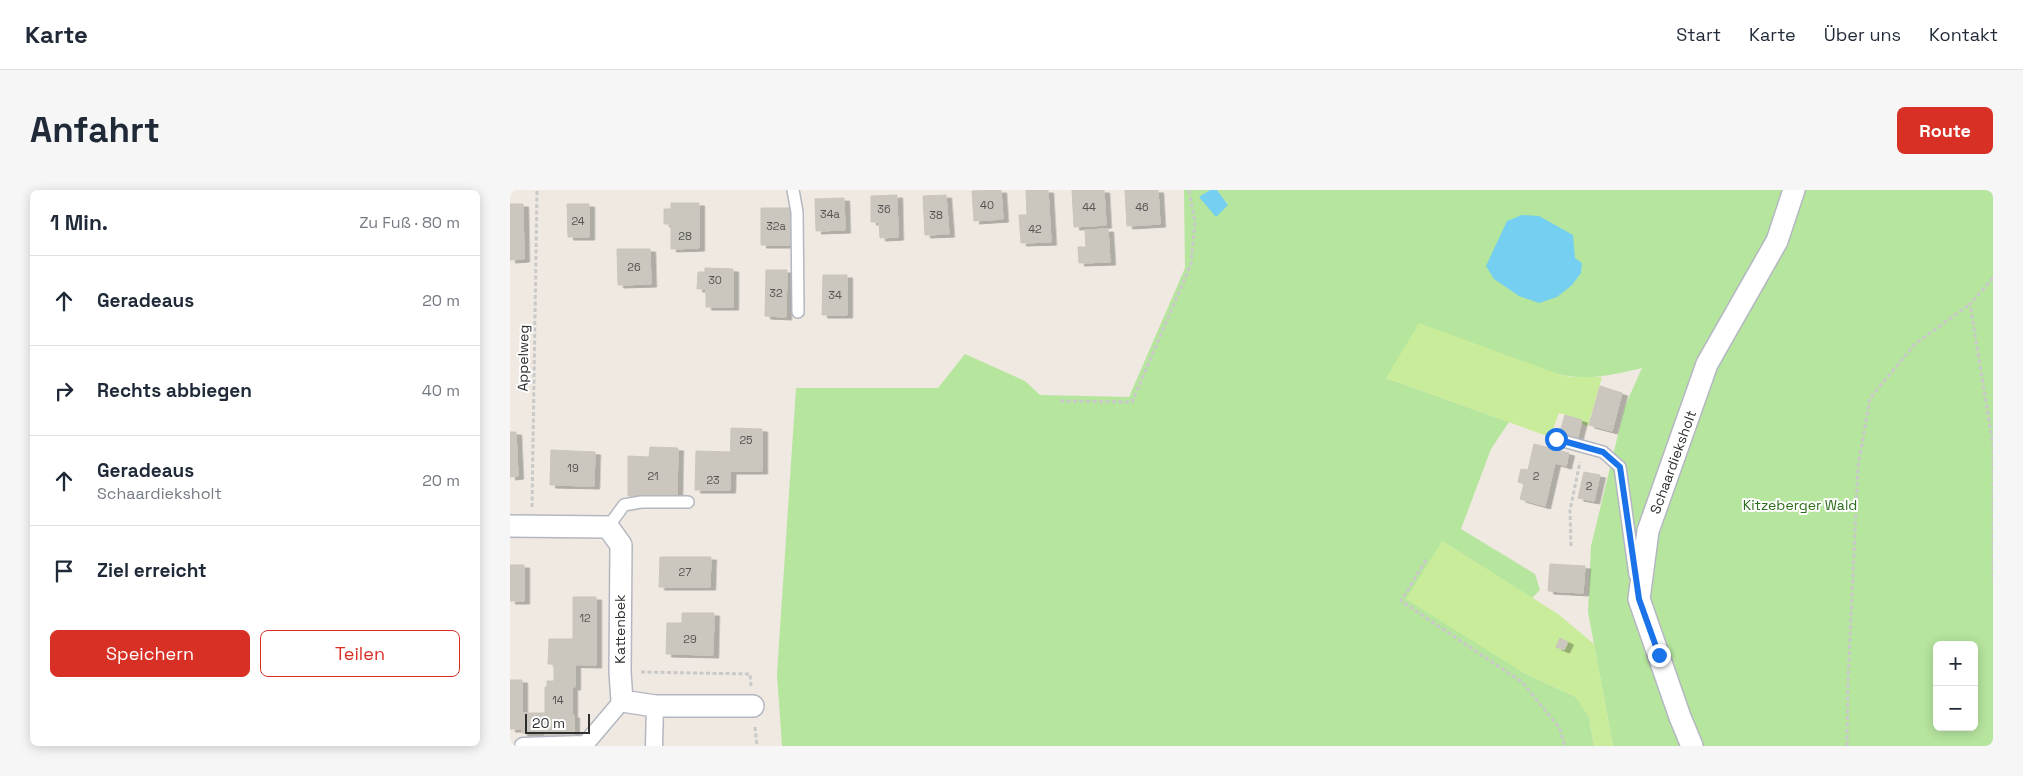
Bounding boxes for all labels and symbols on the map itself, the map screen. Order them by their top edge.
house number: 40 [980,198,994,212]
house number: 44 [1082,200,1096,214]
house number: 46 [1135,200,1149,214]
house number: 36 [877,202,891,216]
house number: 34a [820,207,841,221]
house number: 38 [929,208,943,222]
house number: 24 [571,214,585,228]
house number: 32a [766,219,786,233]
house number: 42 [1028,222,1042,236]
house number: 28 [678,229,692,243]
house number: 26 [627,260,641,274]
house number: 30 [708,273,722,287]
house number: 32 [769,286,783,300]
house number: 34 [828,288,842,302]
street label: Appelweg [513,324,533,392]
street label: Schaardieksholt [1646,408,1700,516]
route start [1545,428,1568,451]
house number: 25 [739,433,753,447]
house number: 19 [567,461,579,475]
house number: 21 [647,469,659,483]
house number: 2 [1533,469,1540,483]
house number: 23 [706,473,720,487]
house number: 2 [1586,479,1593,493]
park label: Kitzeberger Wald [1743,496,1857,514]
house number: 27 [679,565,691,579]
street label: Kattenbek [611,594,629,664]
house number: 12 [579,611,591,625]
house number: 29 [683,632,697,646]
route end [1648,644,1671,667]
house number: 14 [552,693,564,707]
scale bar [525,711,590,734]

